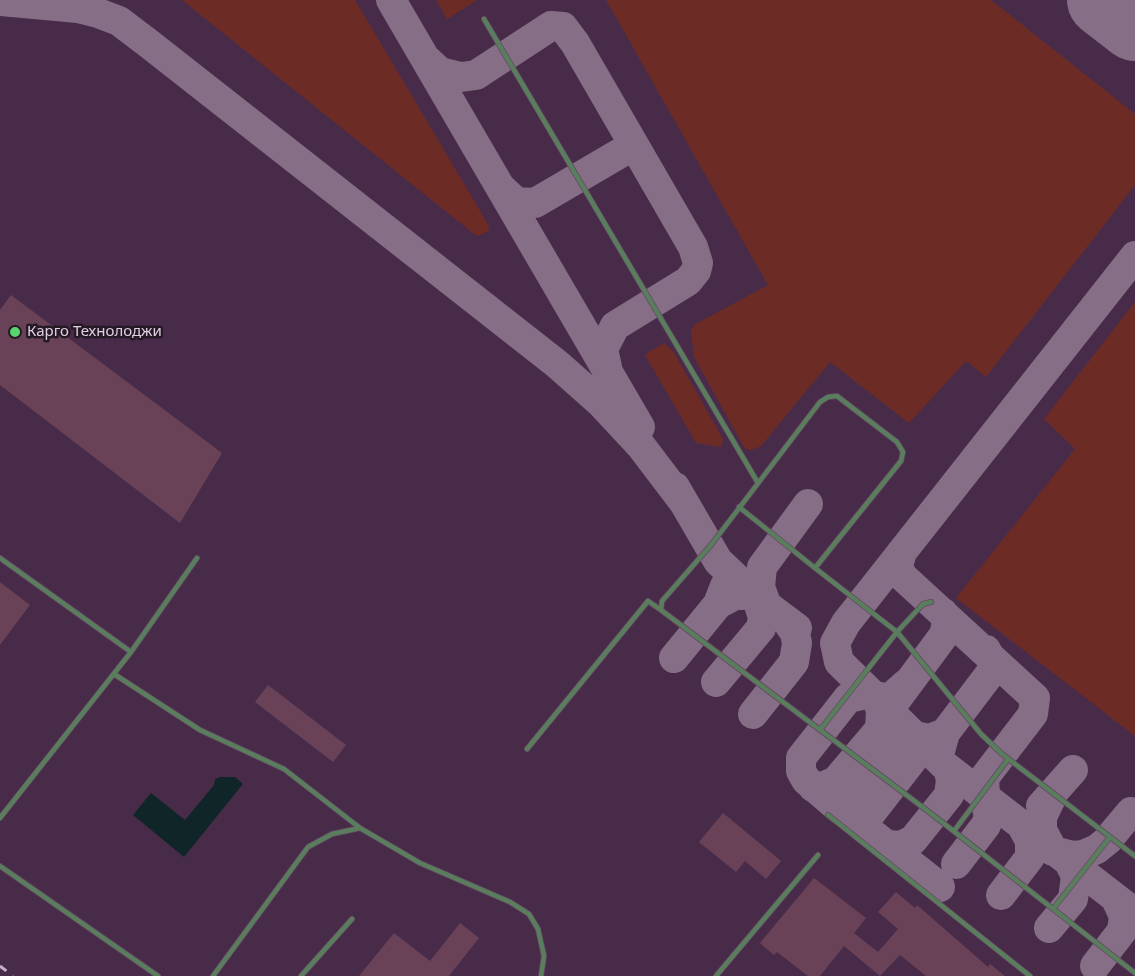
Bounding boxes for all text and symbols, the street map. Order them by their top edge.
place label: Карго Технолоджи [27,323,162,341]
marker: Карго Технолоджи [8,325,22,339]

